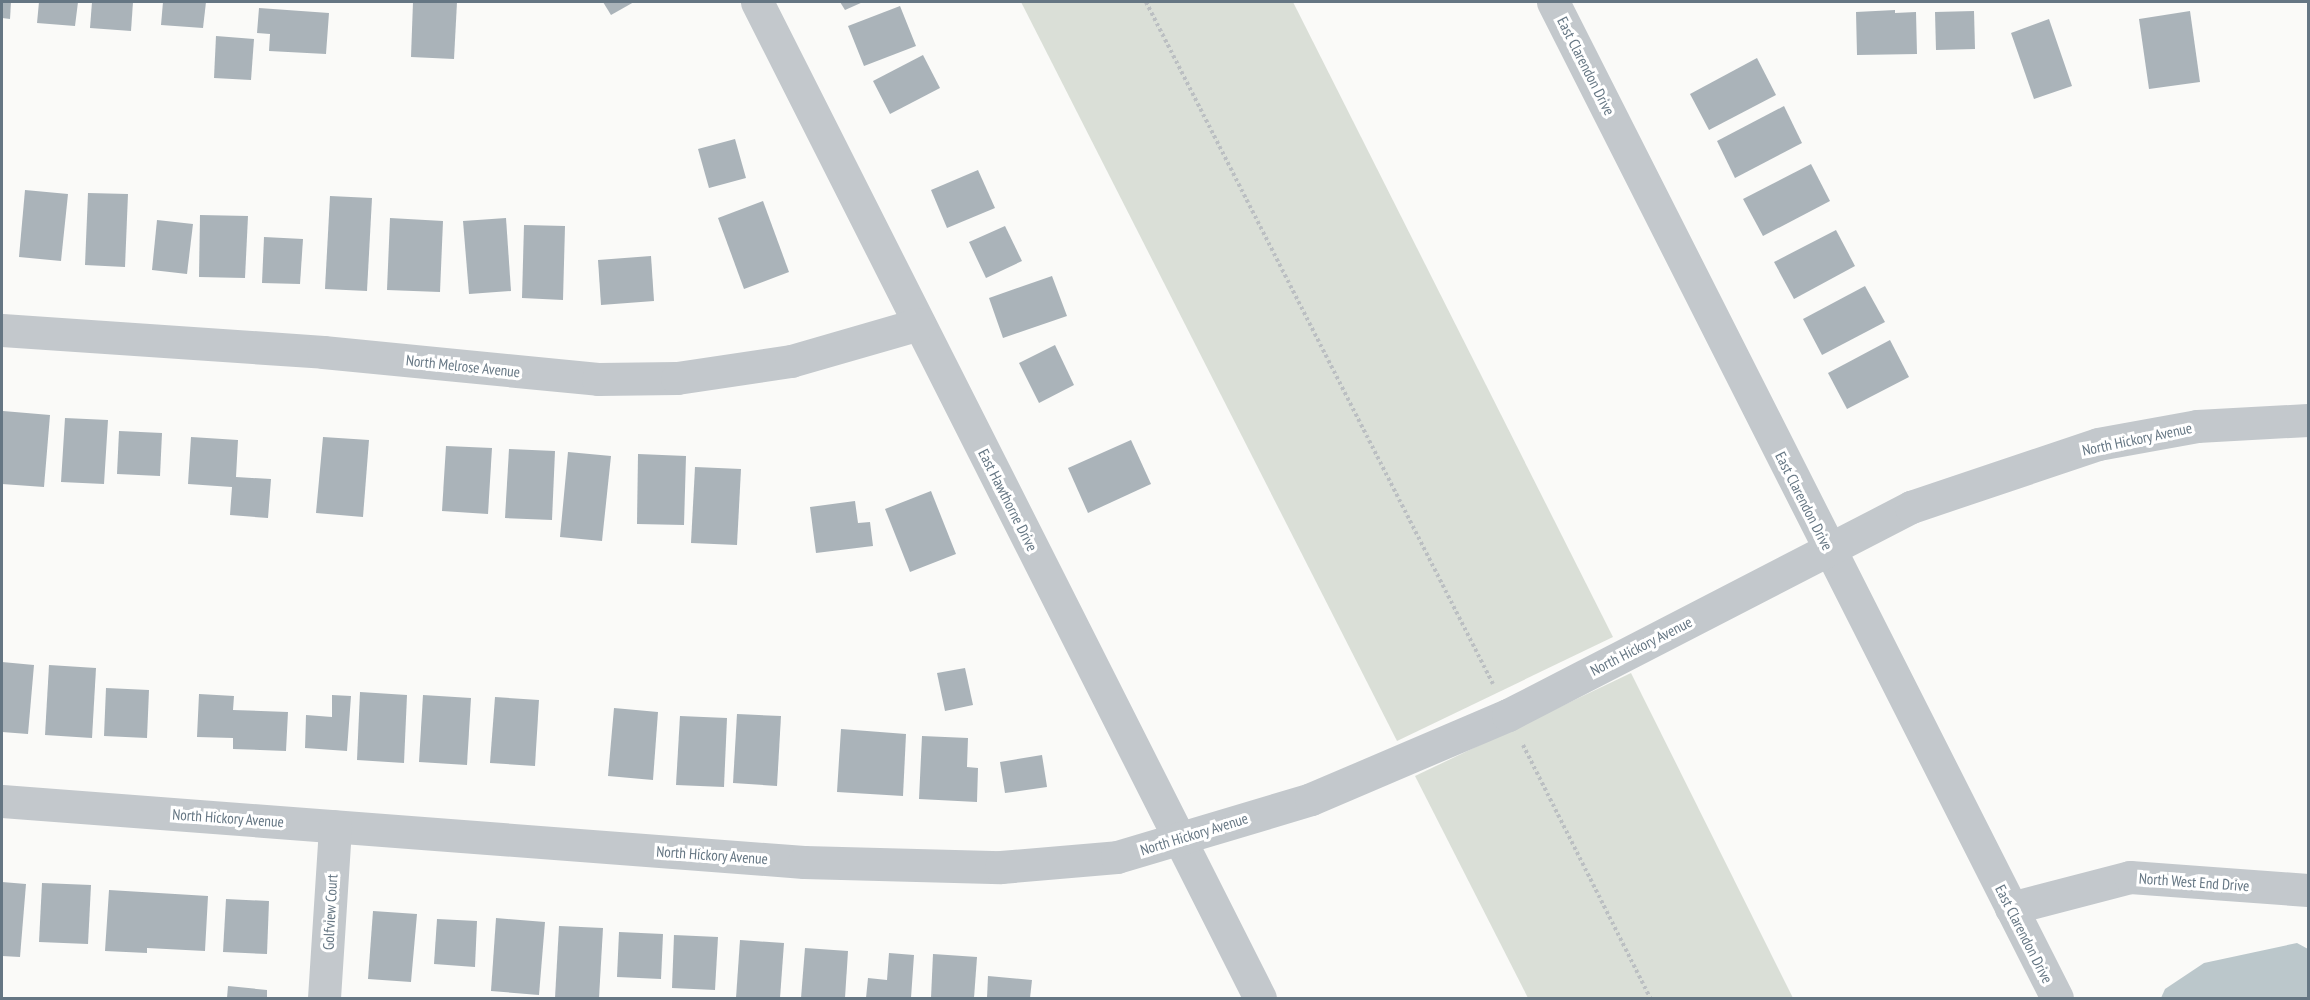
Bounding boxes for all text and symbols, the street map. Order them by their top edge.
street label: East Clarendon Drive [1553,14,1619,118]
street label: North Melrose Avenue [405,351,521,381]
street label: North Hickory Avenue [2080,418,2194,460]
street label: East Hawthorne Drive [975,446,1041,554]
street label: East Clarendon Drive [1771,449,1837,553]
street label: North Hickory Avenue [1587,612,1695,680]
street label: North Hickory Avenue [171,805,285,831]
street label: North Hickory Avenue [1138,809,1250,859]
street label: North Hickory Avenue [655,842,769,868]
street label: North West End Drive [2138,869,2250,895]
street label: Golfview Court [319,873,341,951]
street label: East Clarendon Drive [1991,882,2057,986]

